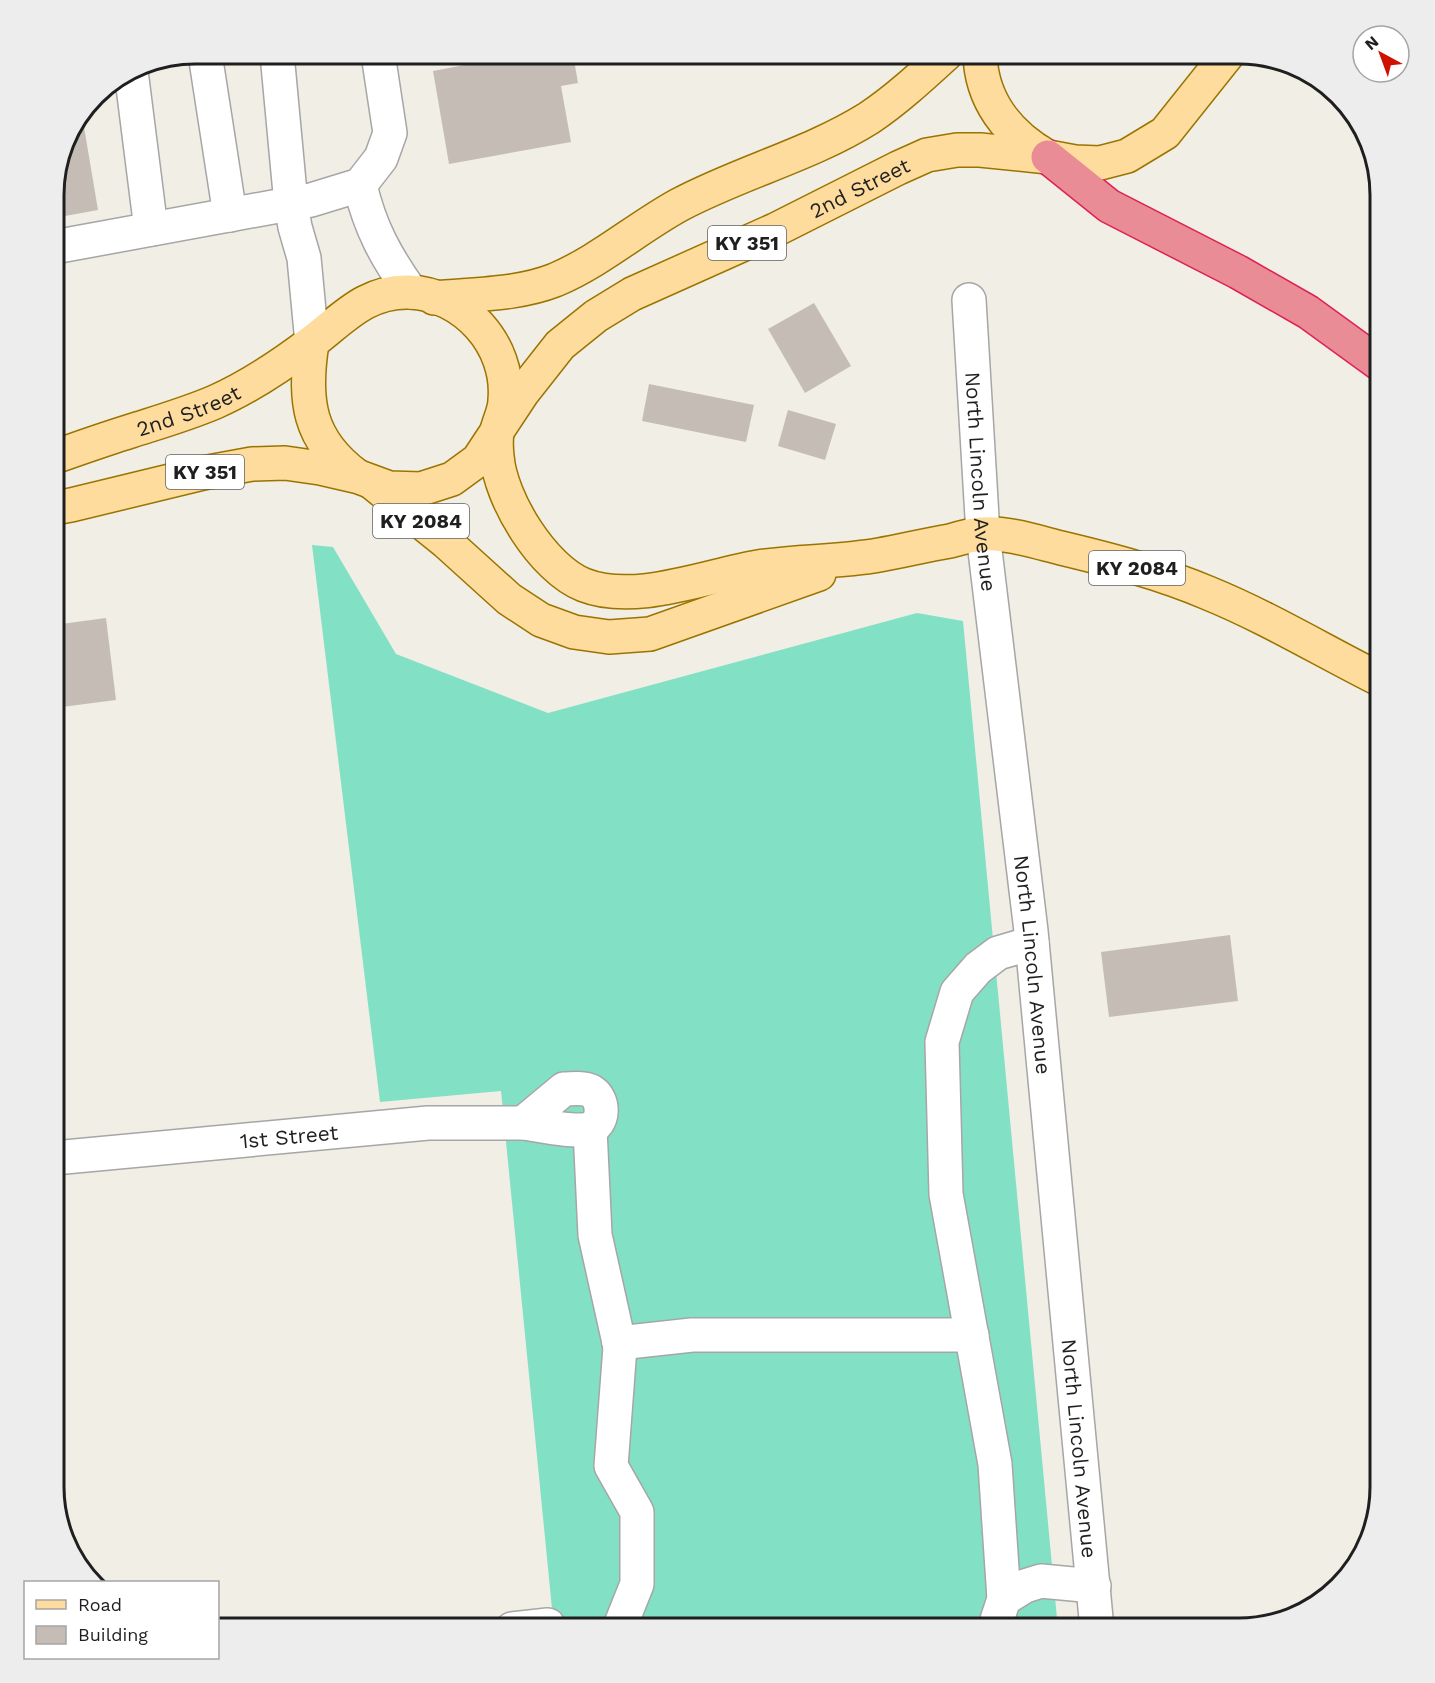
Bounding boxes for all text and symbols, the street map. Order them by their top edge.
north arrow [1351,24,1411,84]
text: N [1361,32,1382,54]
street label: 2nd Street [805,152,914,223]
road number: KY 351 [708,226,786,260]
street label: North Lincoln Avenue [961,371,1002,593]
street label: 2nd Street [133,379,245,441]
road number: KY 351 [166,455,244,489]
road number: KY 2084 [373,504,469,538]
road number: KY 2084 [1089,551,1185,585]
street label: North Lincoln Avenue [1009,854,1057,1075]
street label: 1st Street [239,1119,339,1153]
street label: North Lincoln Avenue [1057,1337,1103,1559]
legend [24,1581,219,1659]
text: Road [78,1594,122,1615]
text: Building [78,1624,148,1645]

